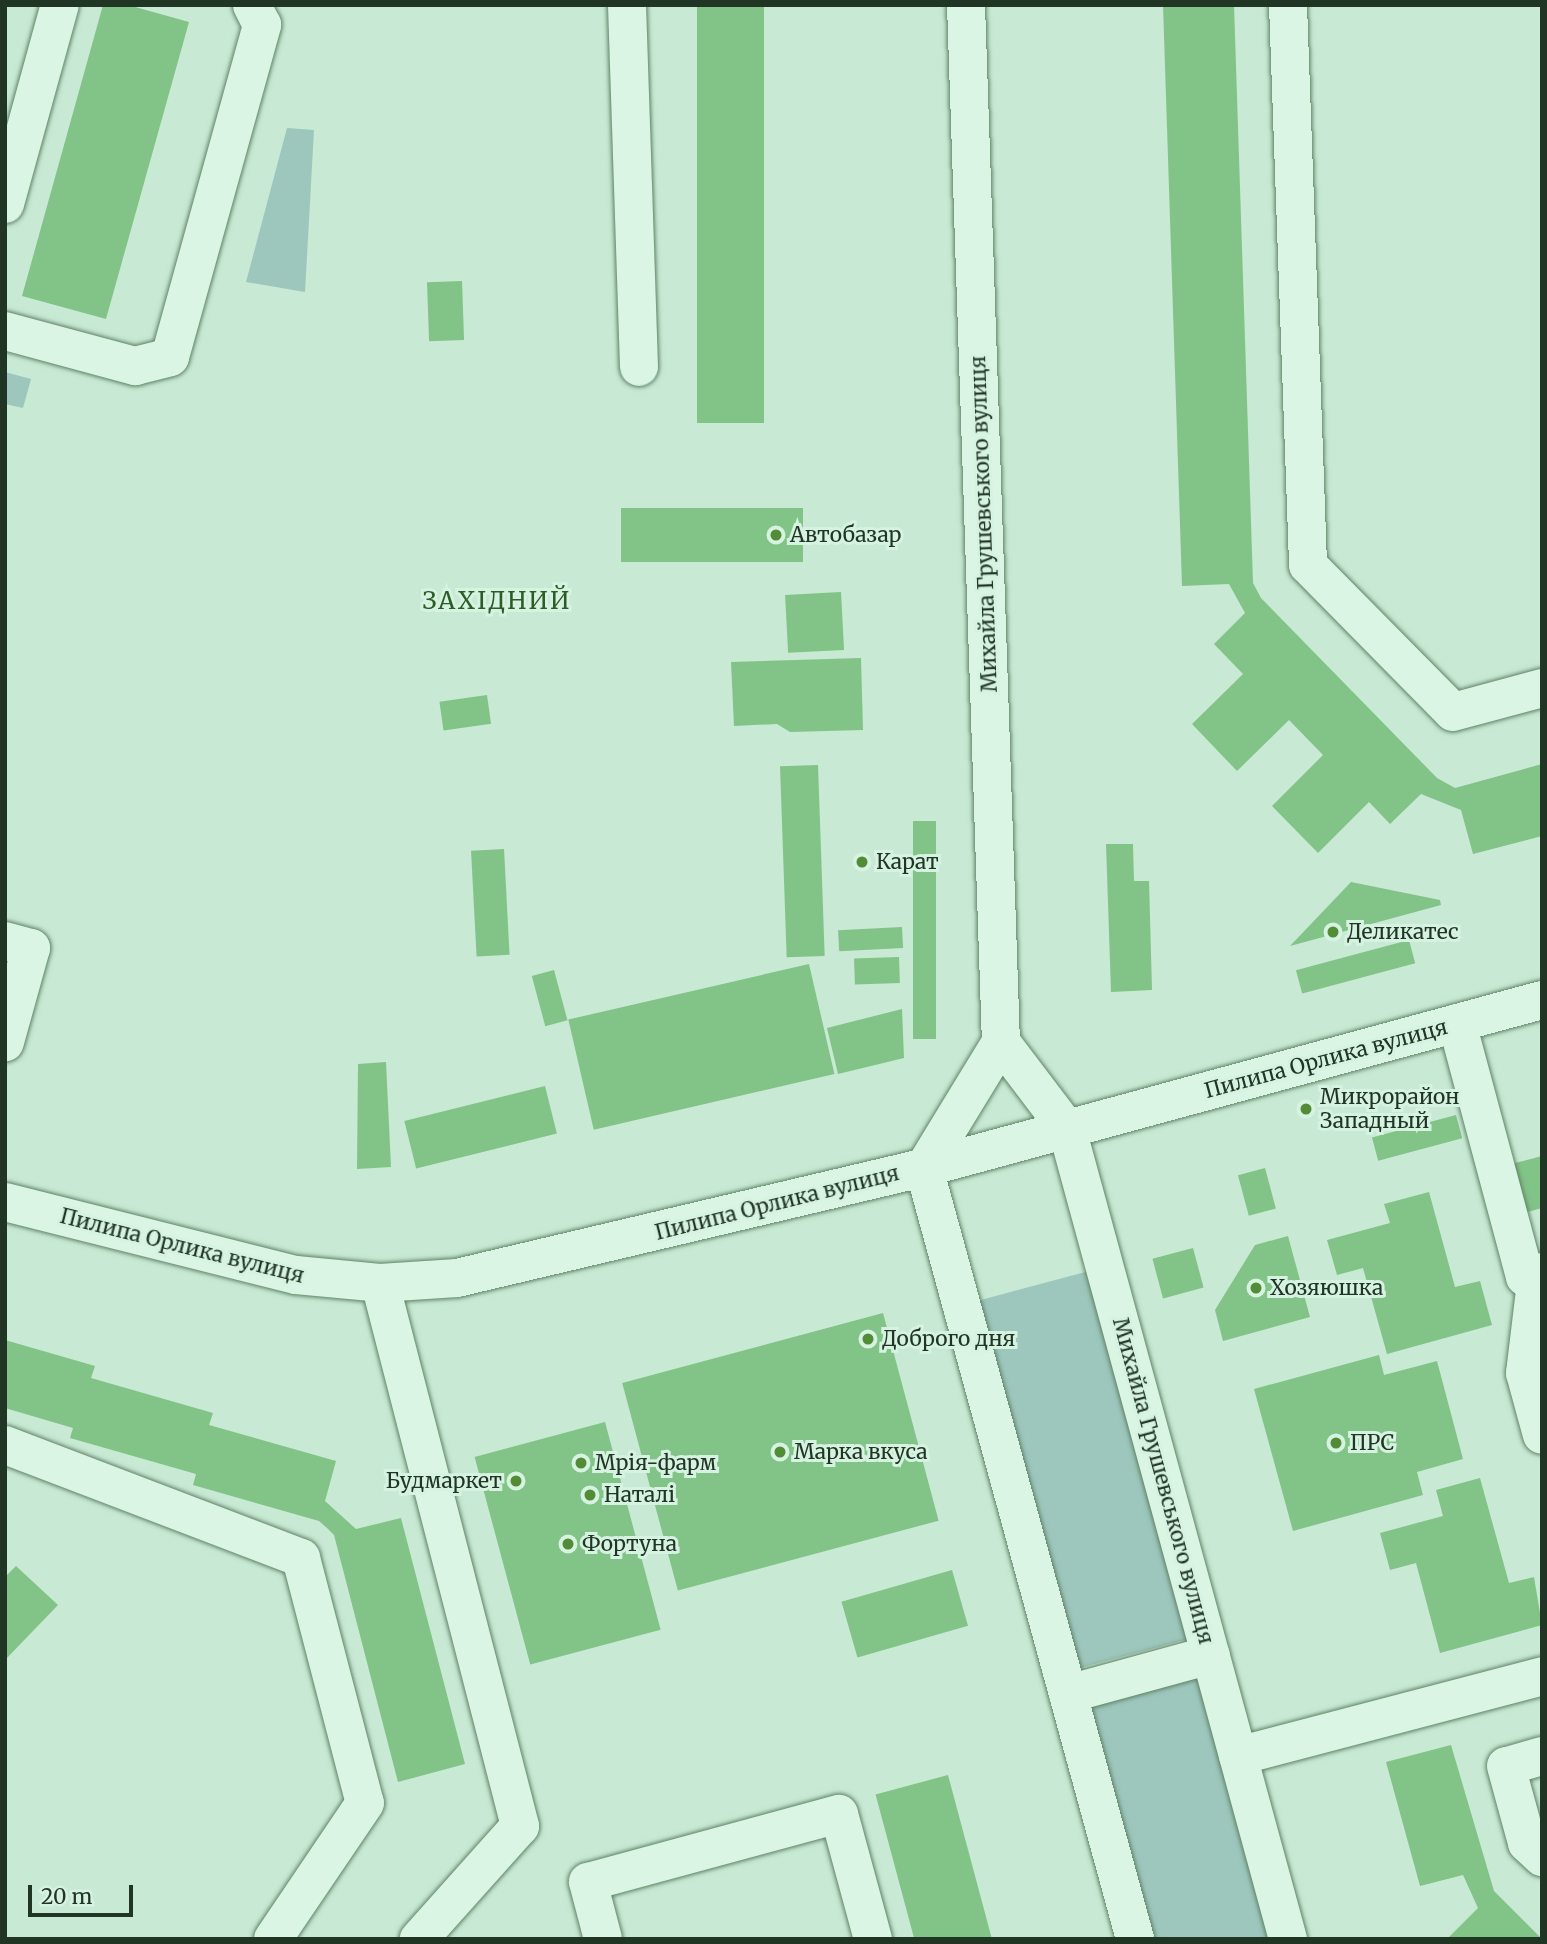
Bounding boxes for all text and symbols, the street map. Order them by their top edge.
street label: Михайла Грушевського вулиця [966,355,1002,693]
place label: Автобазар [790,522,901,548]
marker: Автобазар [768,527,784,543]
district label: ЗАХІДНИЙ [423,587,571,615]
place label: Карат [876,849,939,875]
marker: Карат [854,854,870,870]
place label: Деликатес [1347,919,1459,945]
marker: Деликатес [1325,924,1341,940]
street label: Пилипа Орлика вулиця [1202,1014,1450,1104]
place label: Микрорайон Западный [1320,1084,1459,1134]
marker: Микрорайон Западный [1298,1101,1314,1117]
street label: Пилипа Орлика вулиця [652,1160,902,1246]
street label: Пилипа Орлика вулиця [57,1203,307,1289]
place label: Хозяюшка [1270,1275,1383,1301]
marker: Хозяюшка [1248,1280,1264,1296]
street label: Михайла Грушевського вулиця [1107,1315,1219,1647]
place label: Доброго дня [882,1326,1015,1352]
marker: Доброго дня [860,1331,876,1347]
place label: ПРС [1350,1430,1394,1456]
marker: ПРС [1328,1435,1344,1451]
place label: Марка вкуса [794,1439,927,1465]
marker: Марка вкуса [772,1444,788,1460]
place label: Мрія-фарм [595,1450,716,1476]
marker: Мрія-фарм [573,1455,589,1471]
place label: Будмаркет [386,1468,502,1494]
marker: Будмаркет [508,1473,524,1489]
place label: Наталі [604,1482,675,1508]
marker: Наталі [582,1487,598,1503]
place label: Фортуна [582,1531,677,1557]
marker: Фортуна [560,1536,576,1552]
scale bar [32,1870,136,1914]
text: 20 m [41,1883,92,1910]

